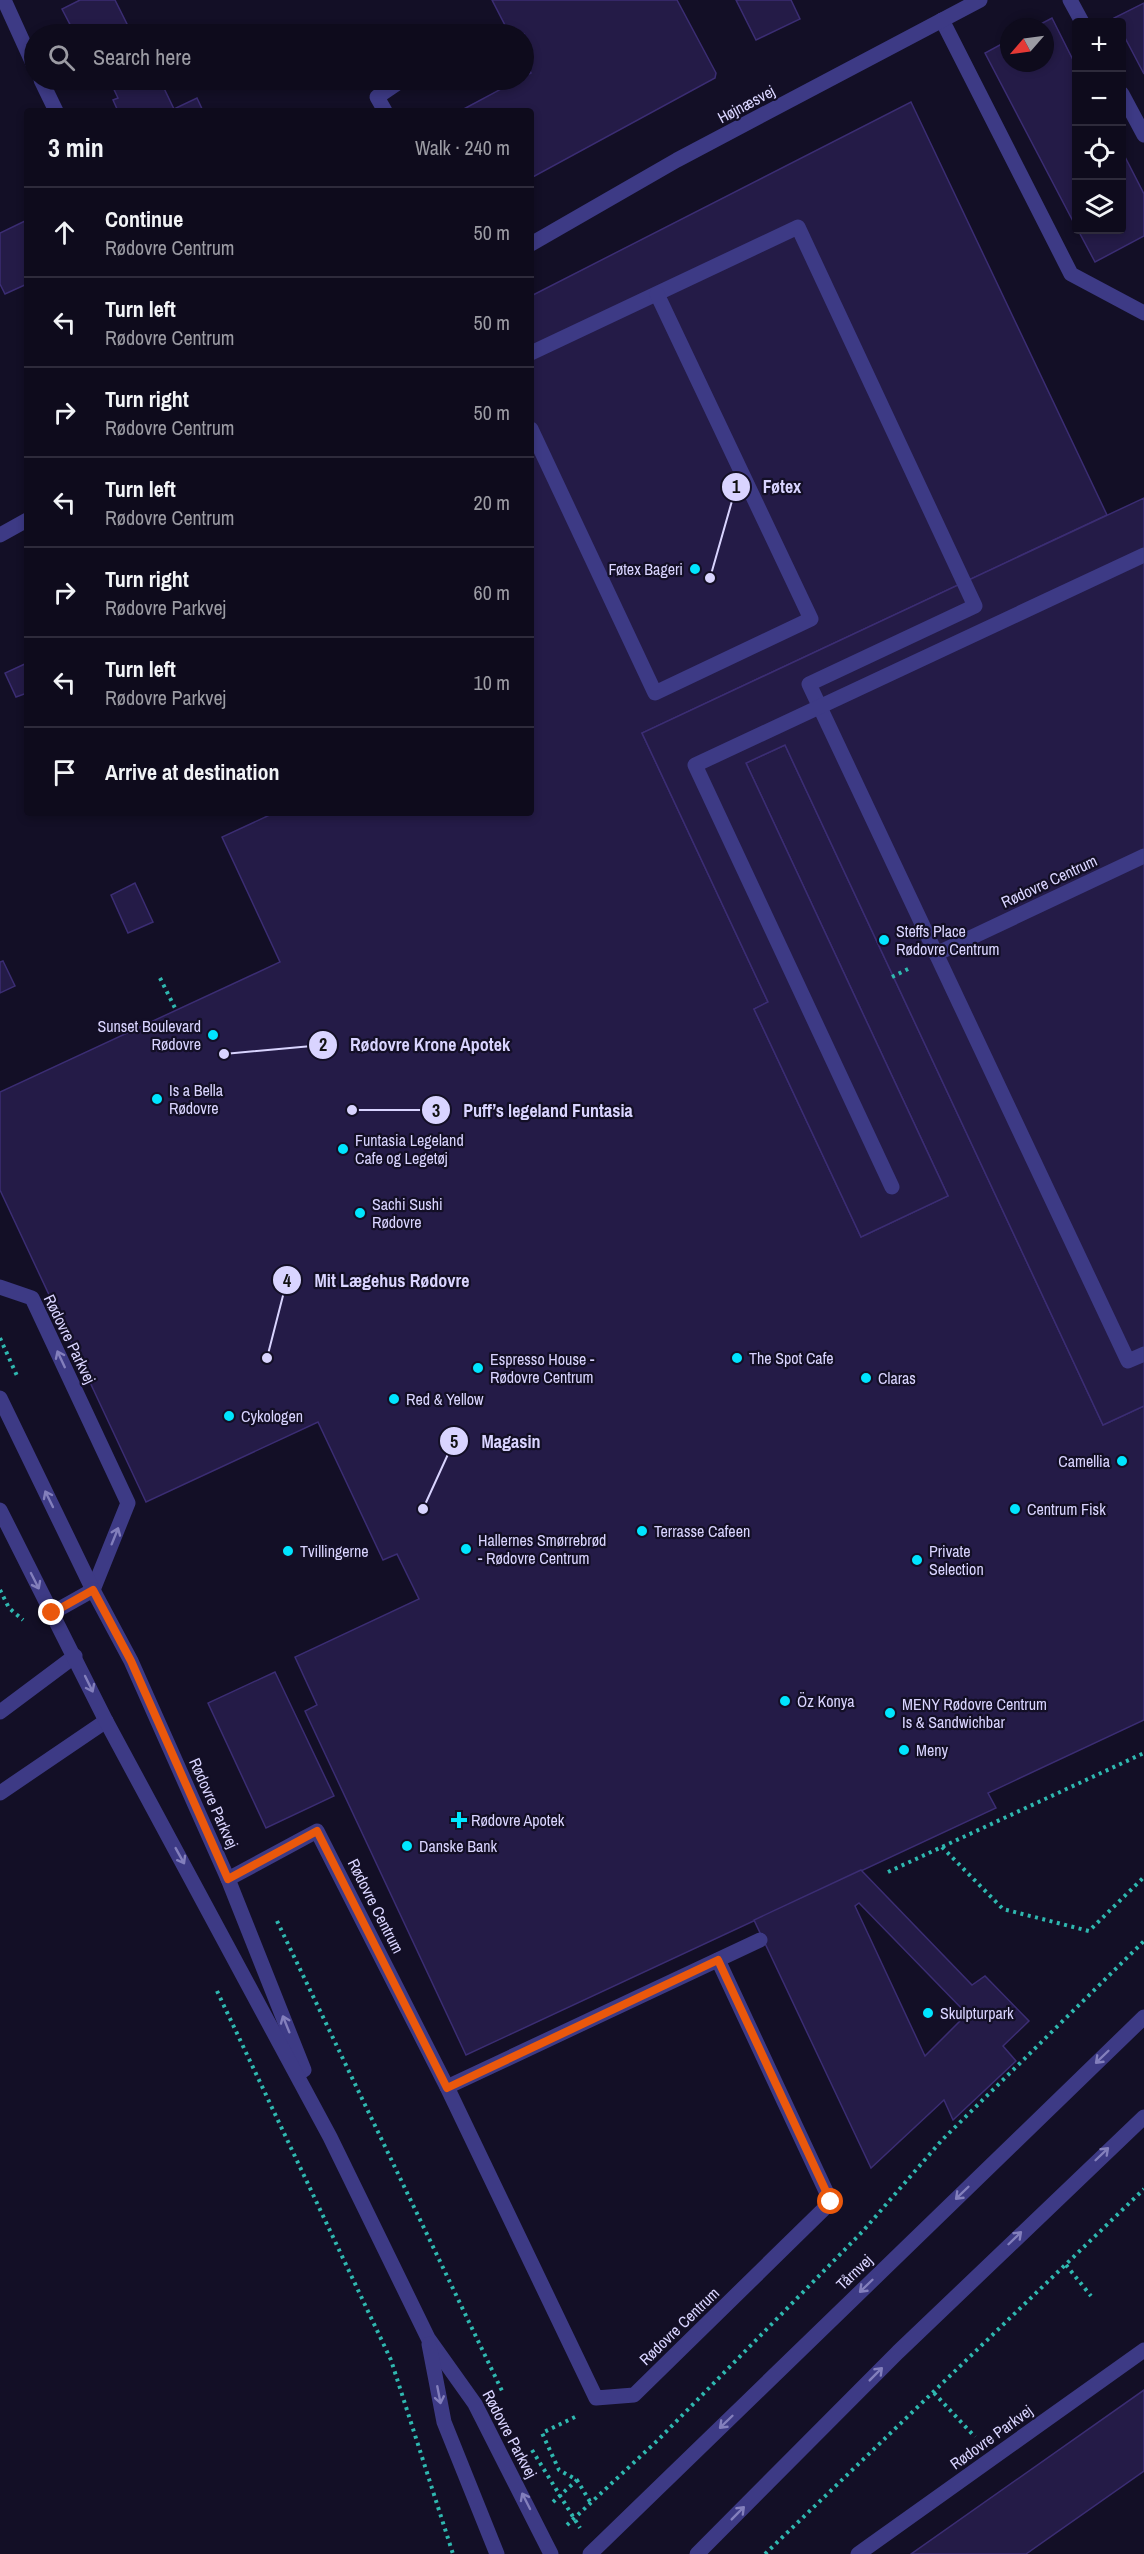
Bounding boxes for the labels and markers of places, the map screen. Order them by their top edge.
callout: Føtex [721,469,813,505]
place label: Føtex Bageri [609,558,683,580]
marker: Føtex Bageri [688,562,702,576]
place label: Steffs Place Rødovre Centrum [896,920,1000,960]
marker: Steffs Place Rødovre Centrum [877,933,891,947]
place label: Sunset Boulevard Rødovre [97,1015,201,1055]
callout: Rødovre Krone Apotek [308,1027,523,1063]
marker: Sunset Boulevard Rødovre [206,1028,220,1042]
place label: Is a Bella Rødovre [169,1079,224,1119]
marker: Is a Bella Rødovre [150,1092,164,1106]
callout: Puff’s legeland Funtasia [421,1092,645,1128]
place label: Funtasia Legeland Cafe og Legetøj [355,1129,464,1169]
marker: Funtasia Legeland Cafe og Legetøj [336,1142,350,1156]
place label: Sachi Sushi Rødovre [372,1193,443,1233]
marker: Sachi Sushi Rødovre [353,1206,367,1220]
callout: Mit Lægehus Rødovre [272,1262,481,1298]
place label: The Spot Cafe [749,1347,834,1369]
place label: Espresso House - Rødovre Centrum [490,1348,595,1388]
marker: The Spot Cafe [730,1351,744,1365]
marker: Espresso House - Rødovre Centrum [471,1361,485,1375]
place label: Claras [878,1367,916,1389]
marker: Claras [859,1371,873,1385]
place label: Red & Yellow [406,1388,484,1410]
marker: Red & Yellow [387,1392,401,1406]
place label: Cykologen [241,1405,303,1427]
marker: Cykologen [222,1409,236,1423]
callout: Magasin [439,1423,552,1459]
place label: Camellia [1058,1450,1111,1472]
marker: Camellia [1115,1454,1129,1468]
place label: Centrum Fisk [1027,1498,1106,1520]
marker: Centrum Fisk [1008,1502,1022,1516]
place label: Terrasse Cafeen [654,1520,750,1542]
marker: Terrasse Cafeen [635,1524,649,1538]
place label: Hallernes Smørrebrød - Rødovre Centrum [478,1529,606,1569]
place label: Tvillingerne [300,1540,369,1562]
place label: Private Selection [929,1540,984,1580]
marker: Hallernes Smørrebrød - Rødovre Centrum [459,1542,473,1556]
marker: Tvillingerne [281,1544,295,1558]
marker: Private Selection [910,1553,924,1567]
place label: Öz Konya [797,1690,855,1712]
place label: MENY Rødovre Centrum Is & Sandwichbar [902,1693,1047,1733]
marker: Öz Konya [778,1694,792,1708]
marker: MENY Rødovre Centrum Is & Sandwichbar [883,1706,897,1720]
place label: Meny [916,1739,949,1761]
marker: Meny [897,1743,911,1757]
place label: Rødovre Apotek [471,1809,565,1831]
marker: Rødovre Apotek [452,1813,466,1827]
place label: Danske Bank [419,1835,497,1857]
marker: Danske Bank [400,1839,414,1853]
place label: Skulpturpark [940,2002,1014,2024]
marker: Skulpturpark [921,2006,935,2020]

